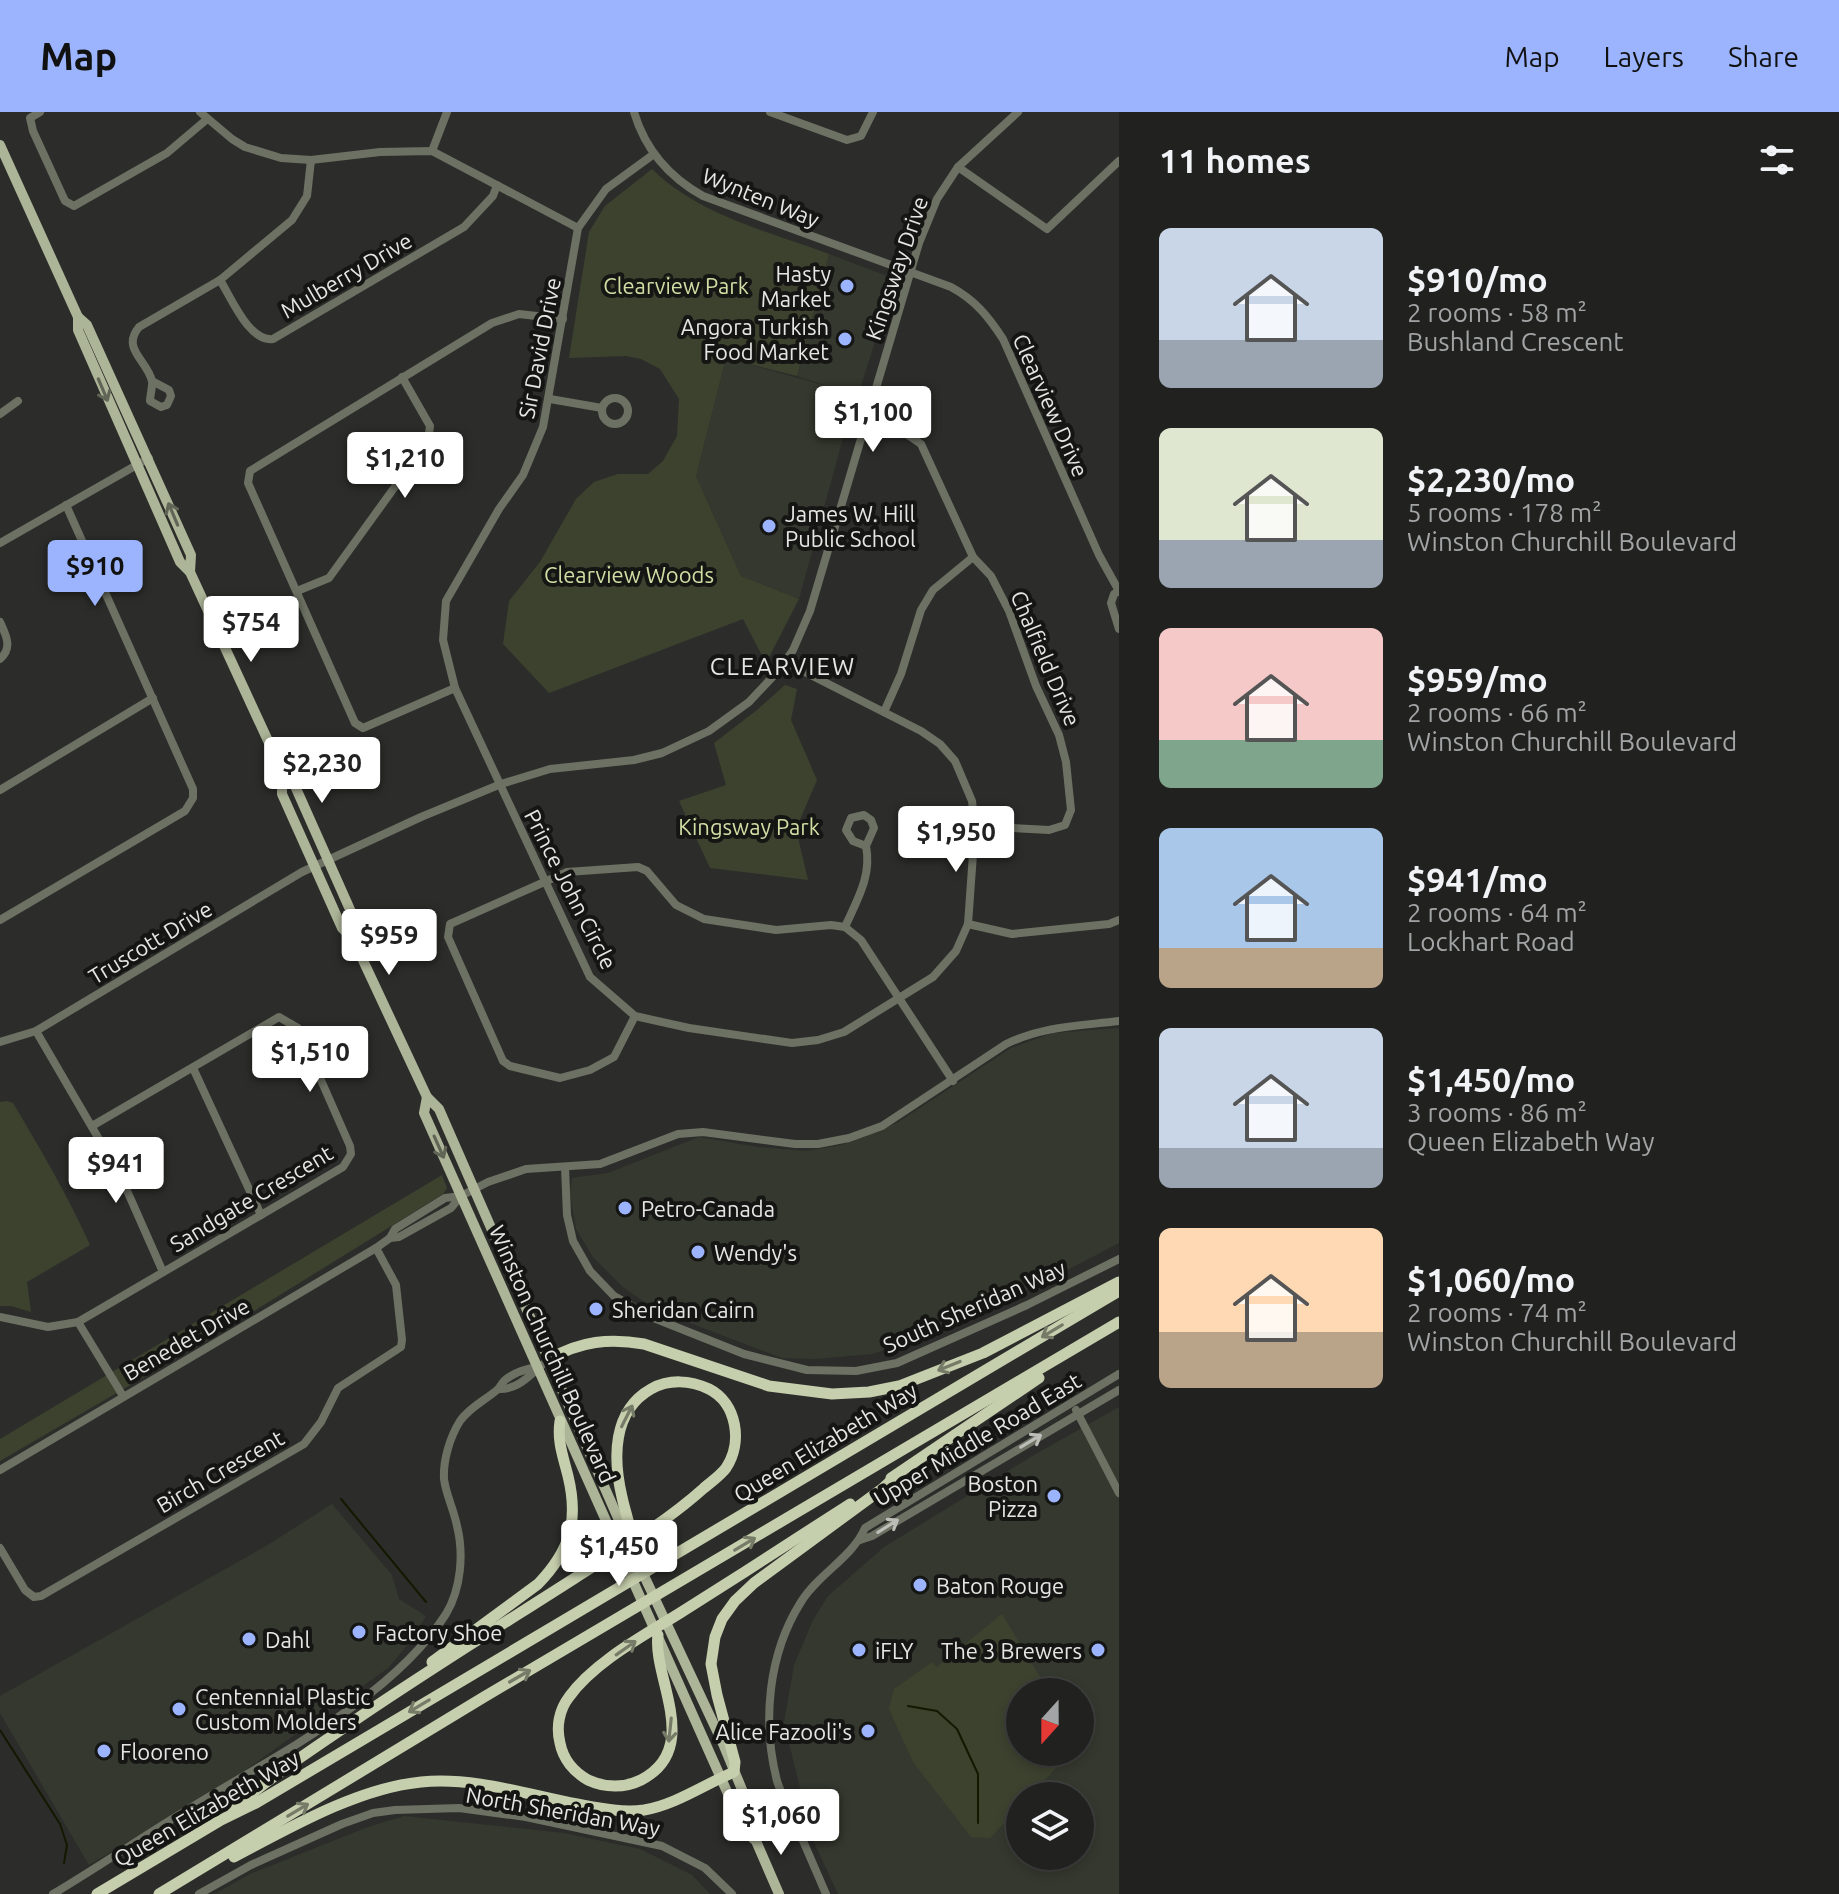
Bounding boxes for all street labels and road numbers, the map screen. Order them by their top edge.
street label: Wynten Way [699,162,823,232]
street label: Kingsway Drive [860,193,932,343]
street label: Mulberry Drive [276,227,416,323]
street label: Sir David Drive [513,275,565,421]
street label: Clearview Drive [1008,330,1094,480]
street label: Chalfield Drive [1006,587,1086,729]
street label: Prince John Circle [520,805,622,973]
street label: Truscott Drive [84,895,216,989]
street label: Sandgate Crescent [165,1139,337,1256]
street label: Winston Churchill Boulevard [485,1221,621,1487]
street label: South Sheridan Way [879,1254,1069,1357]
street label: Benedet Drive [118,1293,254,1385]
street label: Upper Middle Road East [869,1367,1085,1511]
street label: Queen Elizabeth Way [729,1377,922,1507]
street label: Birch Crescent [152,1424,288,1517]
street label: Queen Elizabeth Way [109,1745,303,1871]
street label: North Sheridan Way [464,1782,662,1840]

